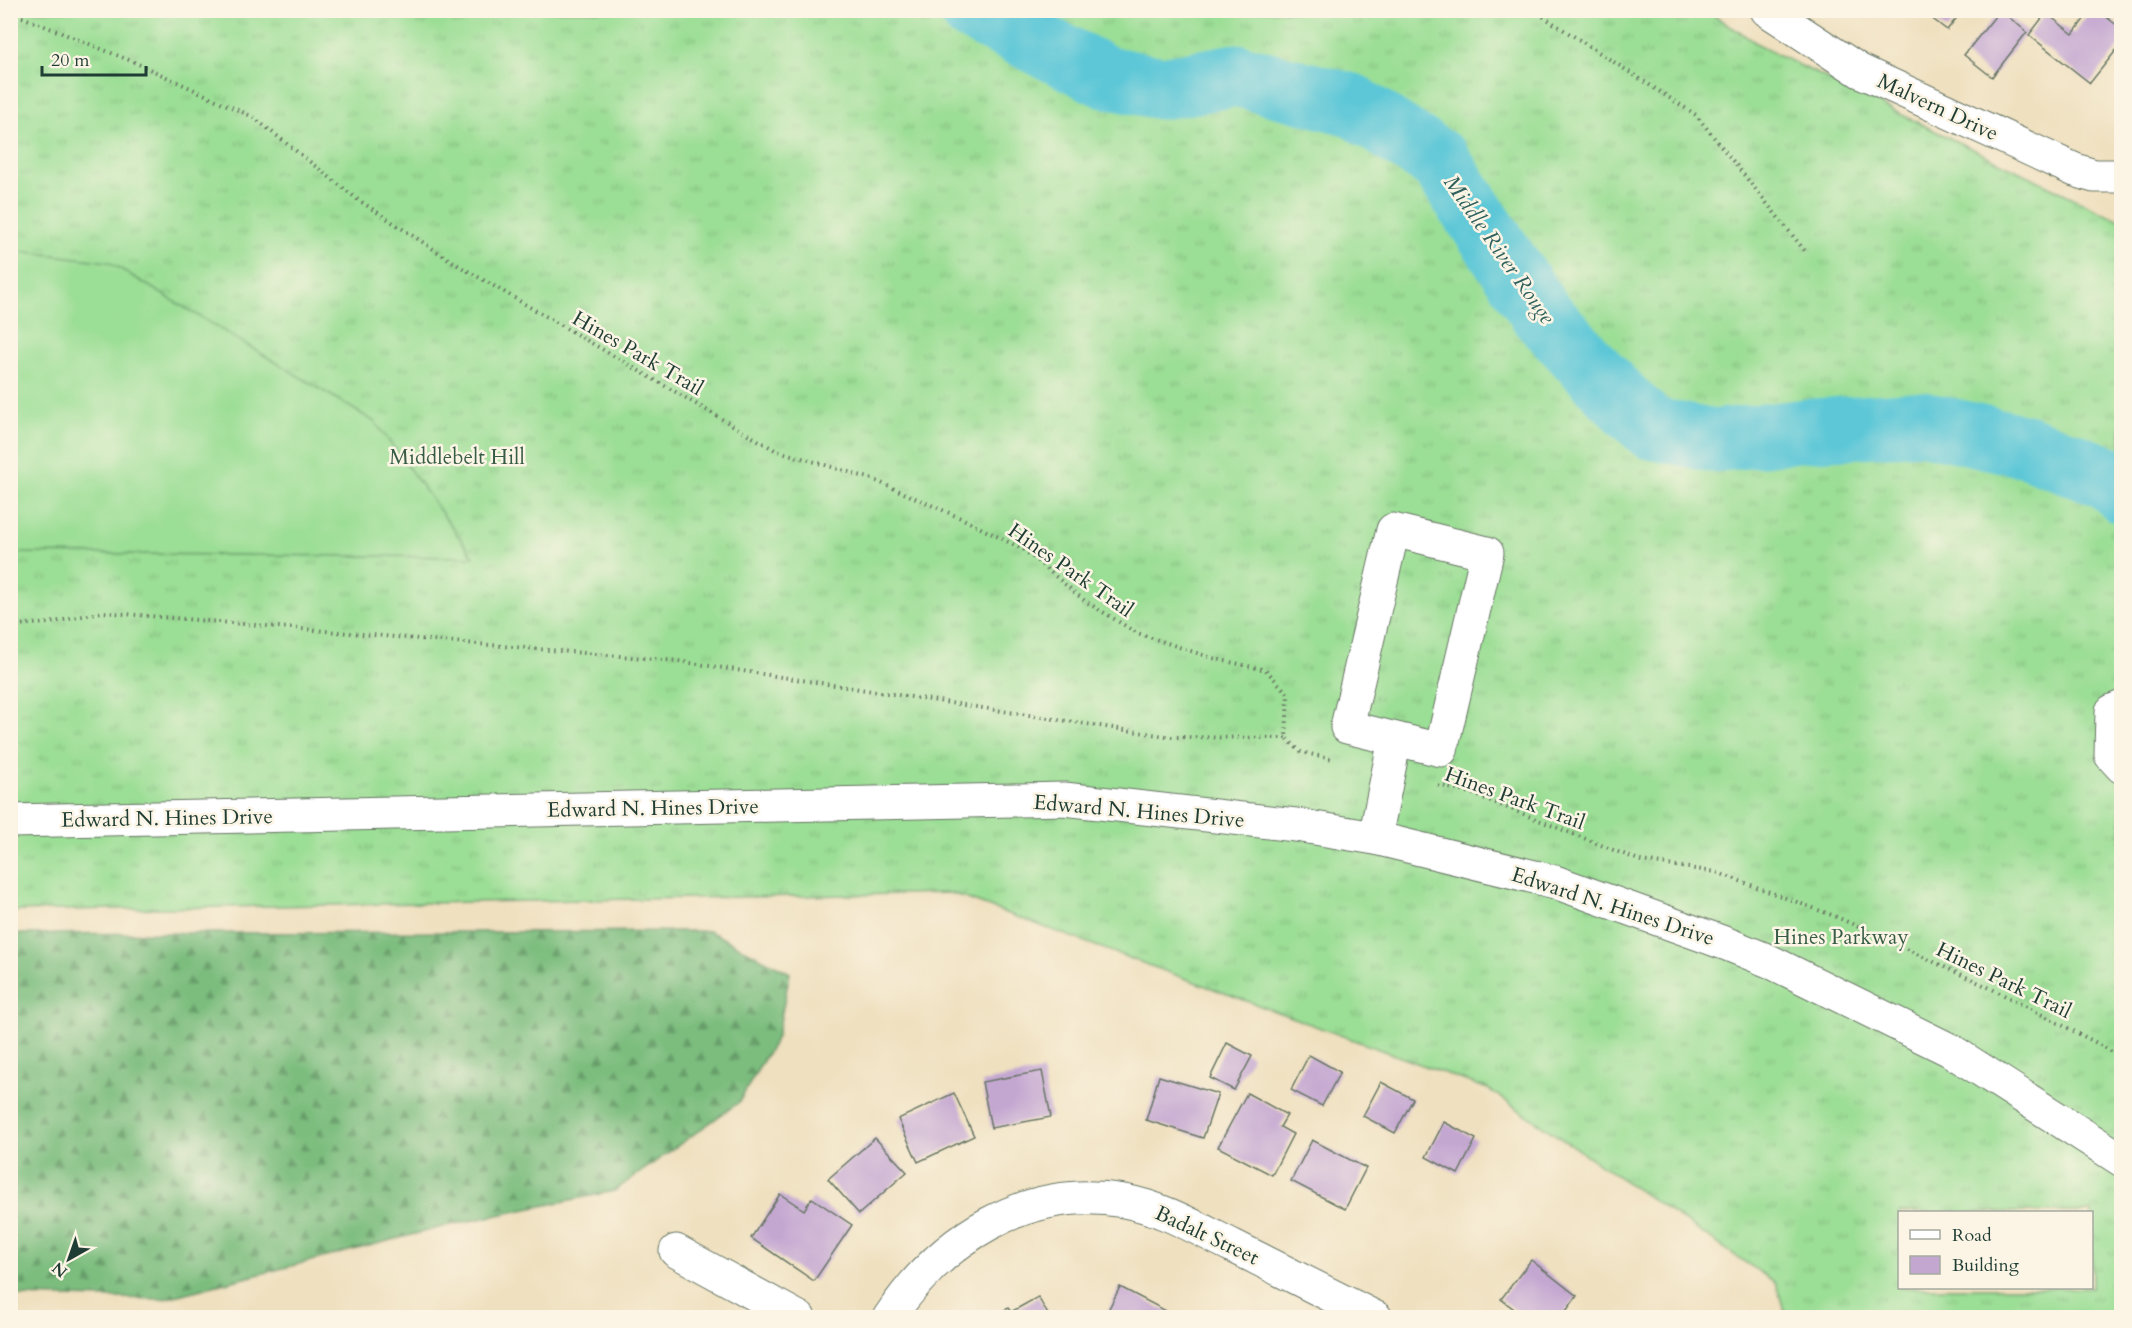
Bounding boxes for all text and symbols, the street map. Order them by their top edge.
scale bar [42,39,146,77]
text: 20 m [51,48,90,73]
street label: Malvern Drive [1873,67,2003,148]
water label: Middle River Rouge [1436,169,1562,331]
street label: Hines Park Trail [567,304,709,403]
park label: Middlebelt Hill [389,443,525,472]
street label: Hines Park Trail [1002,516,1139,624]
street label: Hines Park Trail [1441,760,1589,837]
street label: Edward N. Hines Drive [1032,788,1246,835]
street label: Edward N. Hines Drive [547,792,759,825]
street label: Edward N. Hines Drive [61,802,273,835]
street label: Edward N. Hines Drive [1508,860,1718,953]
park label: Hines Parkway [1774,923,1909,952]
street label: Hines Park Trail [1931,935,2076,1026]
street label: Badalt Street [1150,1199,1264,1272]
legend [1898,1211,2093,1289]
text: Road [1952,1223,1992,1248]
north arrow [39,1229,99,1289]
text: Building [1952,1253,2020,1278]
text: N [48,1257,72,1283]

